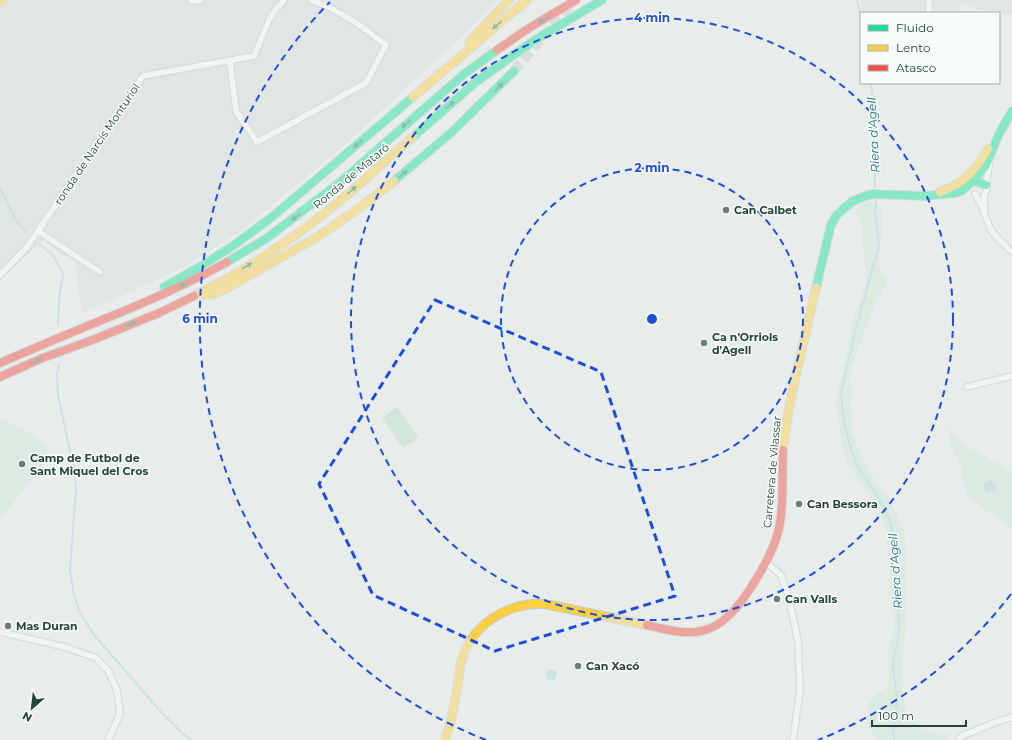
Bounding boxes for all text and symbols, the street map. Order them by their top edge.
text: 4 min [634,10,670,25]
legend [860,12,1000,84]
one-way arrow [538,16,548,24]
text: Fluido [896,20,934,35]
one-way arrow [492,21,502,30]
text: Lento [896,40,931,55]
text: Atasco [896,60,936,75]
street label: ronda de Narcís Monturiol [51,81,143,207]
one-way arrow [494,82,504,92]
water label: Riera d'Agell [863,96,882,173]
one-way arrow [445,100,455,109]
one-way arrow [402,119,411,128]
one-way arrow [353,139,363,148]
street label: Ronda de Mataró [310,140,392,212]
text: 2 min [635,160,669,175]
one-way arrow [397,170,408,179]
one-way arrow [347,186,358,195]
place label: Can Calbet [734,203,797,217]
marker: Can Calbet [721,205,731,215]
one-way arrow [291,213,302,221]
one-way arrow [242,262,252,270]
one-way arrow [179,280,191,287]
text: 6 min [182,311,218,326]
centre of rings [645,312,659,326]
one-way arrow [126,321,138,327]
place label: Ca n'Orriols d'Agell [712,330,778,357]
marker: Ca n'Orriols d'Agell [699,338,709,348]
one-way arrow [30,358,41,364]
street label: Carretera de Vilassar [760,416,784,528]
place label: Camp de Futbol de Sant Miquel del Cros [30,451,148,478]
marker: Camp de Futbol de Sant Miquel del Cros [17,459,27,469]
place label: Can Bessora [807,497,878,511]
marker: Can Bessora [794,499,804,509]
water label: Riera d'Agell [885,532,905,609]
place label: Can Valls [785,592,837,606]
marker: Can Valls [772,594,782,604]
place label: Mas Duran [16,619,78,633]
marker: Mas Duran [3,621,13,631]
place label: Can Xacó [586,659,640,673]
marker: Can Xacó [573,661,583,671]
north arrow [12,688,52,728]
scale bar [872,702,966,728]
text: 100 m [878,708,914,723]
text: N [20,709,35,725]

